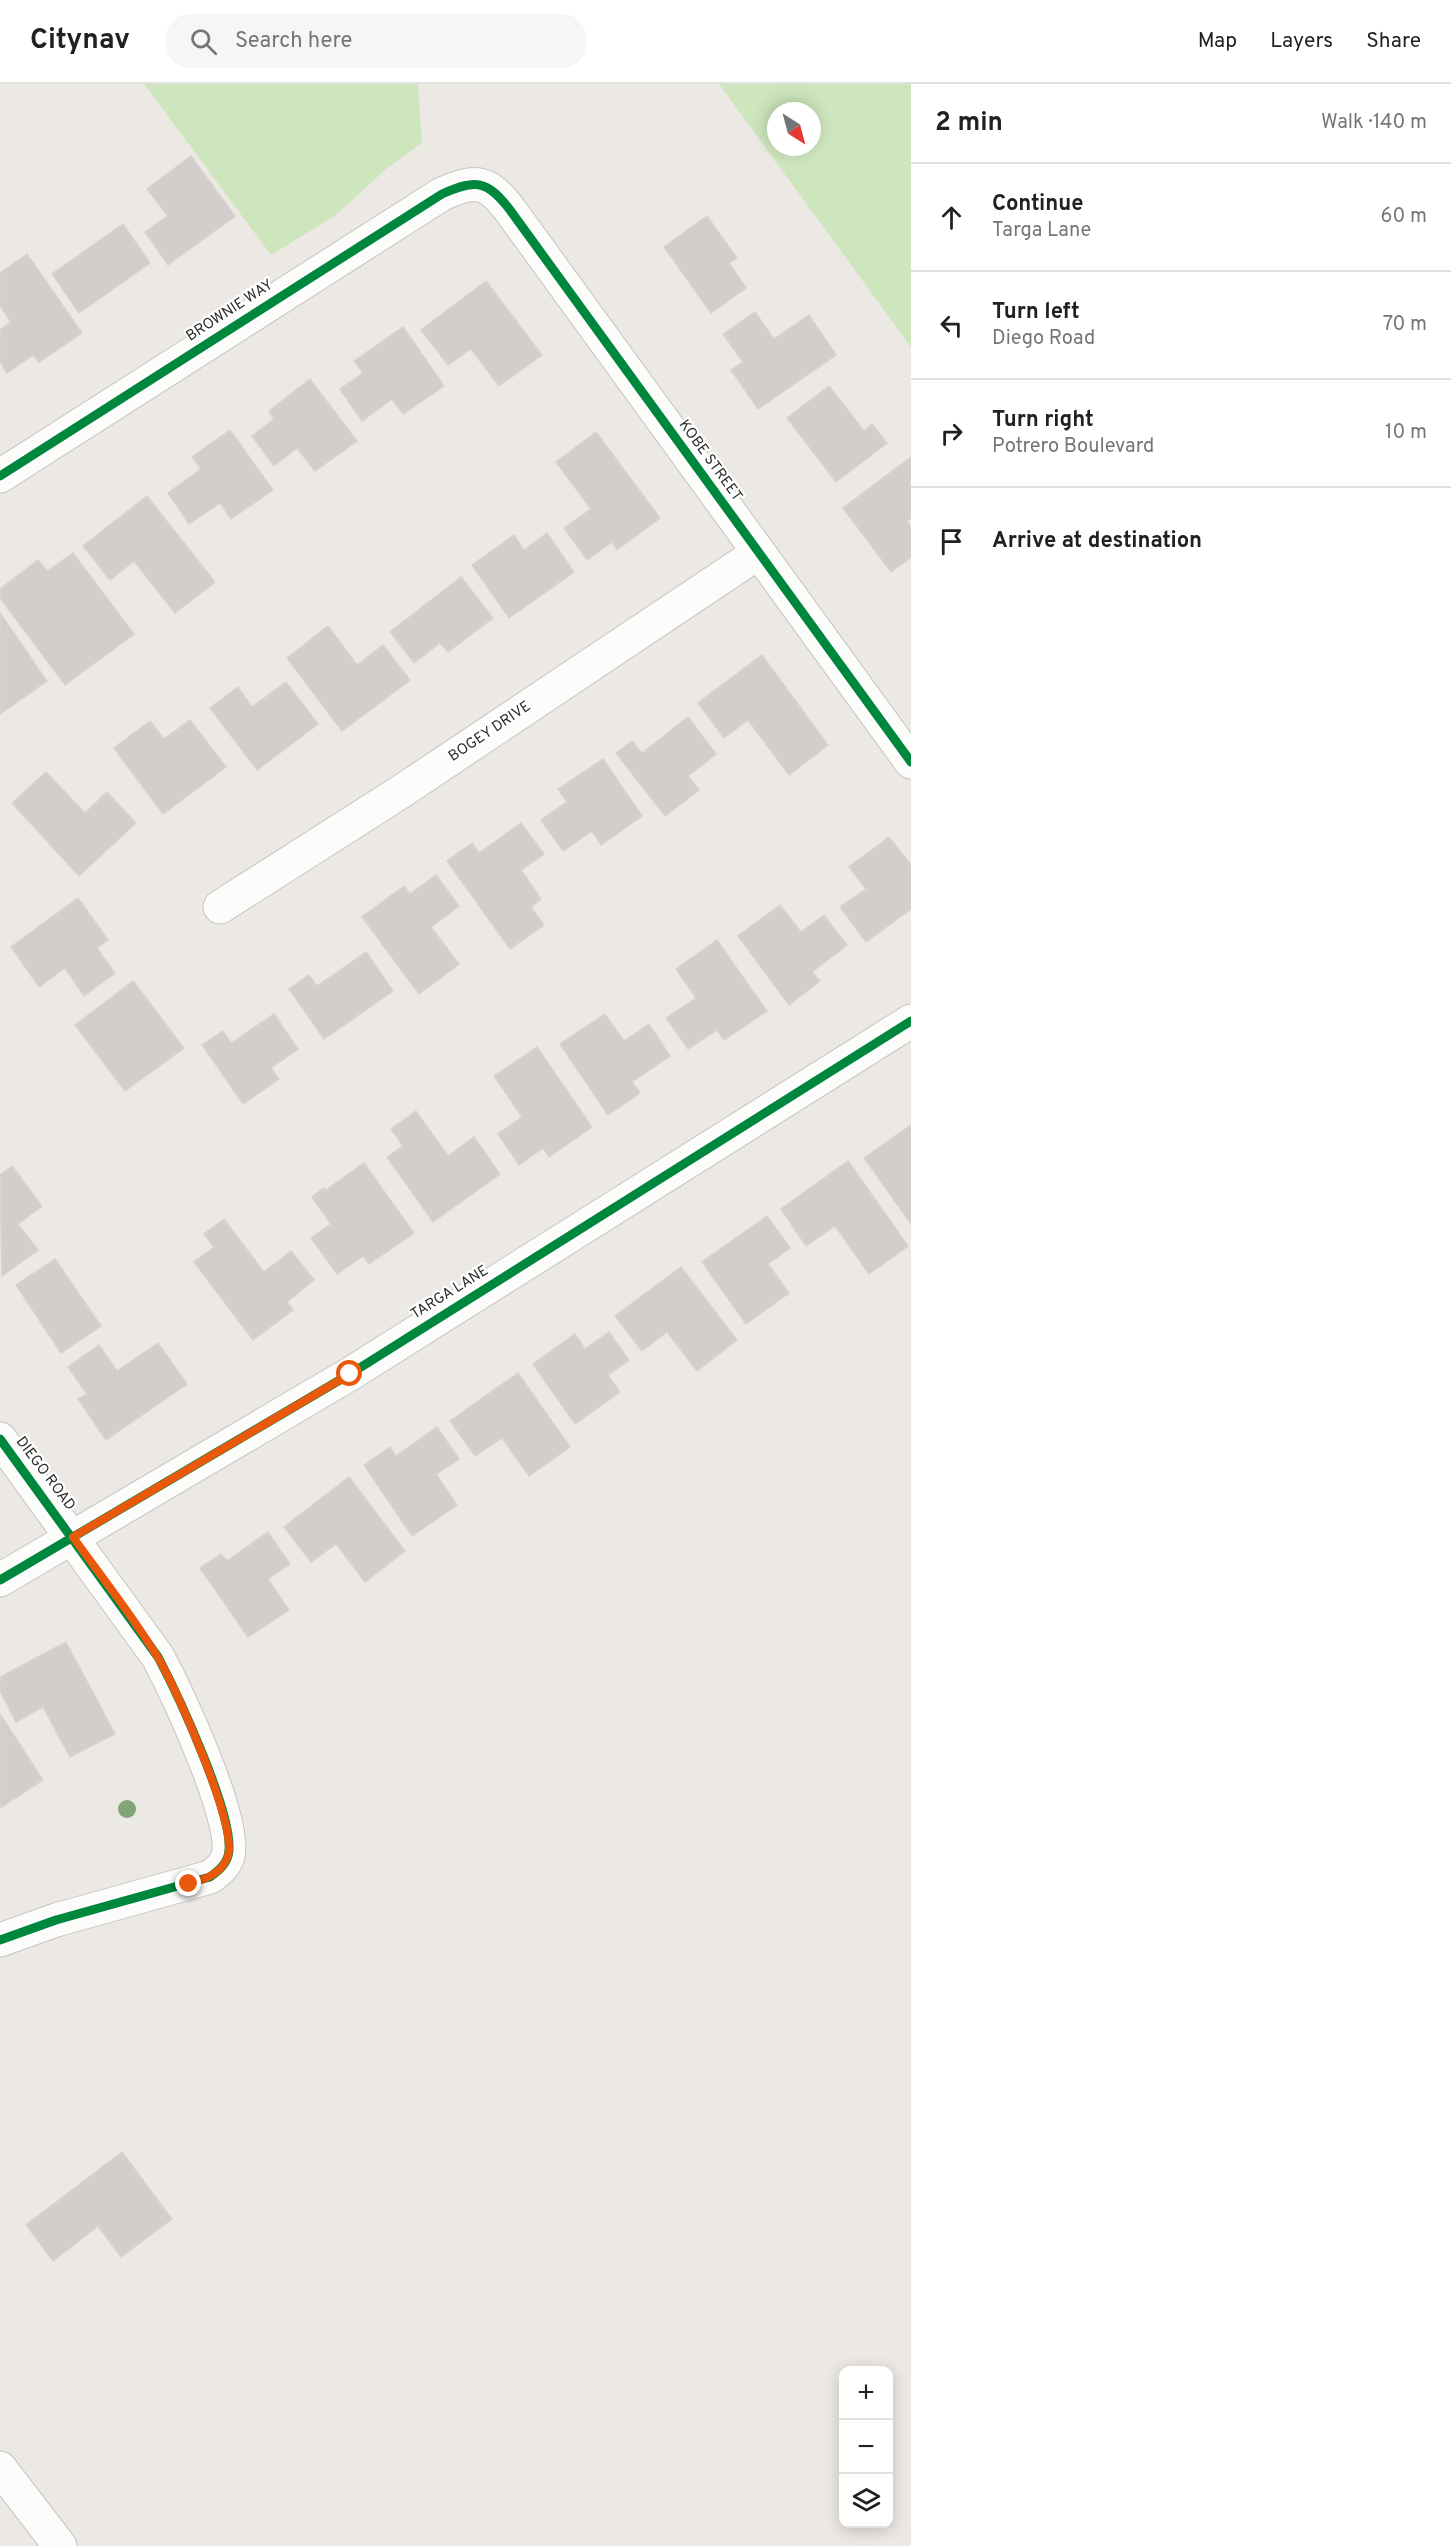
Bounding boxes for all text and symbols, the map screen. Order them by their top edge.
search box [166,14,586,68]
text: Citynav [30,23,130,59]
icon: search [187,25,220,58]
text: Search here [235,28,352,55]
text: Map [1198,28,1237,55]
text: Layers [1270,28,1333,55]
text: Share [1366,28,1421,55]
north arrow [767,102,821,156]
text: 2 min [935,107,1003,140]
text: Walk · 140 m [1321,110,1427,136]
text: Continue [992,191,1083,218]
icon: ahead [935,201,968,234]
text: 60 m [1381,204,1427,230]
text: Targa Lane [992,218,1091,244]
street label: BROWNIE WAY [183,276,277,346]
text: Turn left [992,299,1080,326]
icon: left [935,309,968,342]
text: 70 m [1383,312,1427,338]
text: Diego Road [992,326,1095,352]
text: Turn right [992,407,1094,434]
street label: KOBE STREET [674,416,746,506]
icon: right [935,417,968,450]
text: 10 m [1385,420,1427,446]
text: Potrero Boulevard [992,434,1154,460]
icon: arrive [935,525,968,558]
text: Arrive at destination [992,528,1202,555]
street label: BOGEY DRIVE [445,698,535,766]
street label: TARGA LANE [408,1262,492,1324]
route start [336,1360,362,1386]
street label: DIEGO ROAD [11,1433,79,1515]
route end [175,1870,201,1896]
map controls [839,2366,893,2528]
button: + [839,2366,893,2420]
button: − [839,2420,893,2474]
button: layers [839,2474,893,2528]

